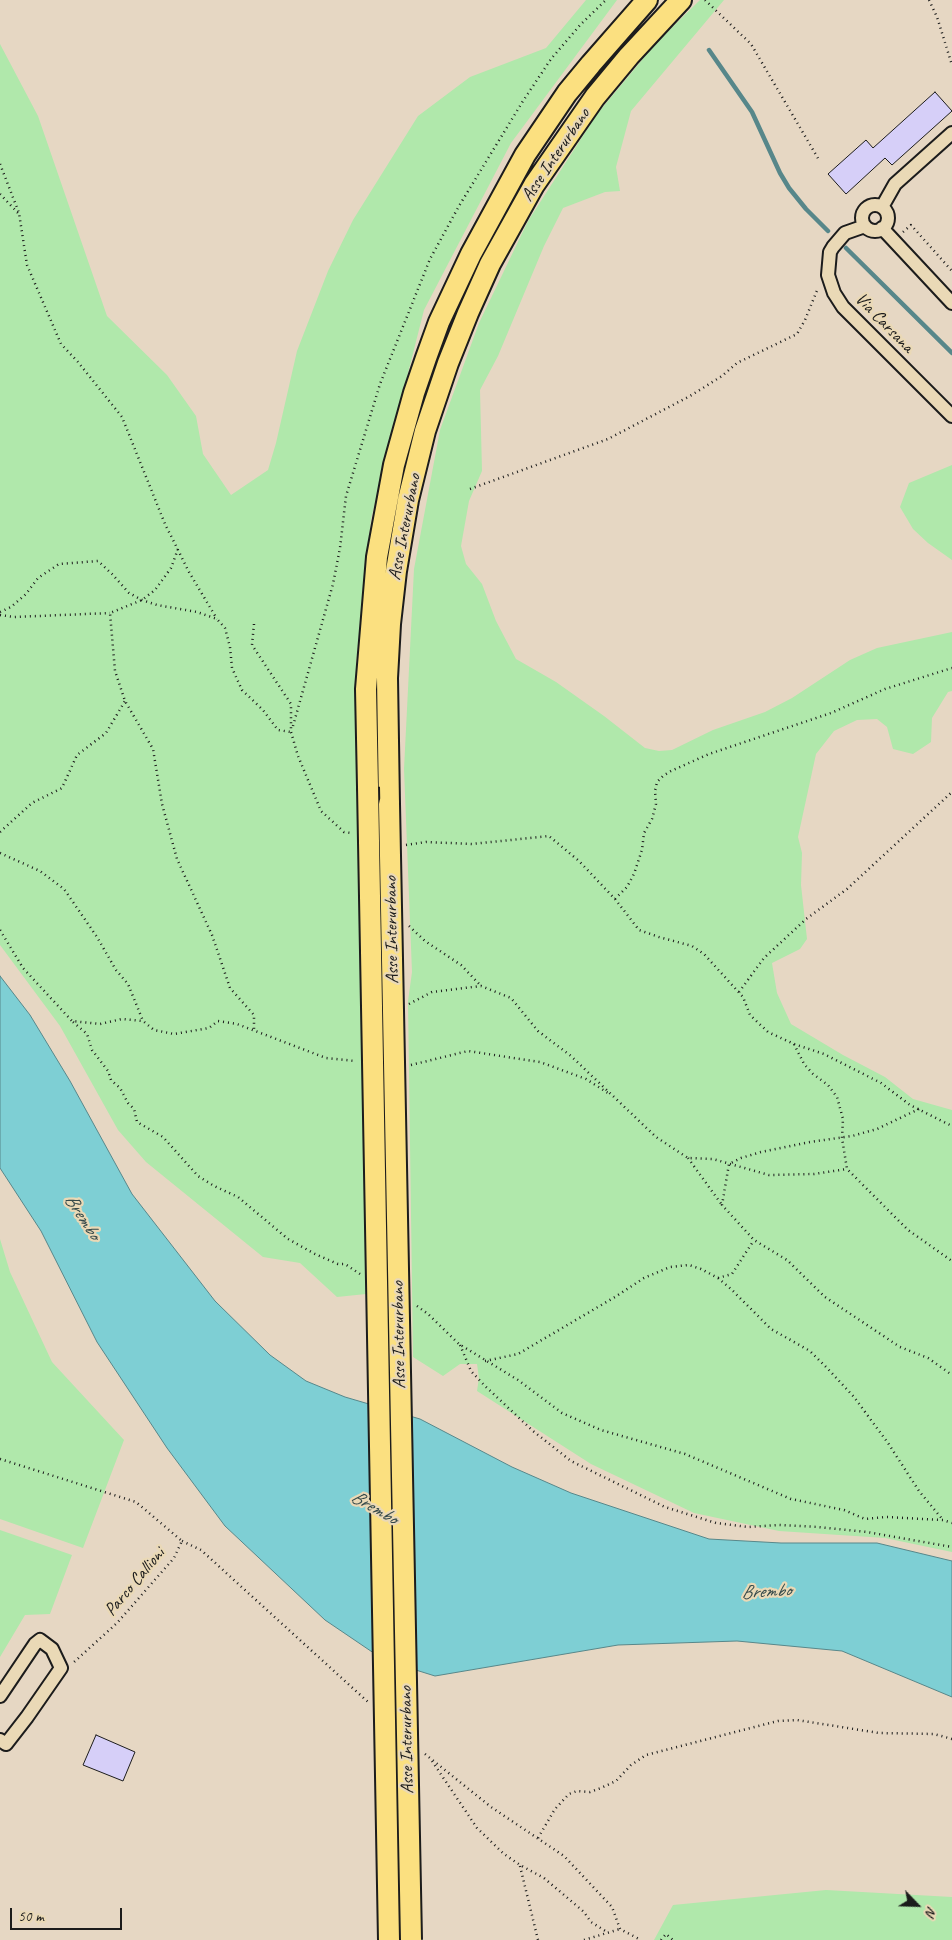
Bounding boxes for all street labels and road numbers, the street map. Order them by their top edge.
street label: Asse Interurbano [517,104,595,206]
street label: Via Carsana [850,288,918,358]
street label: Asse Interurbano [384,472,426,582]
street label: Asse Interurbano [380,876,404,984]
street label: Asse Interurbano [387,1281,411,1389]
street label: Parco Callioni [100,1543,170,1621]
street label: Asse Interurbano [395,1686,419,1794]

